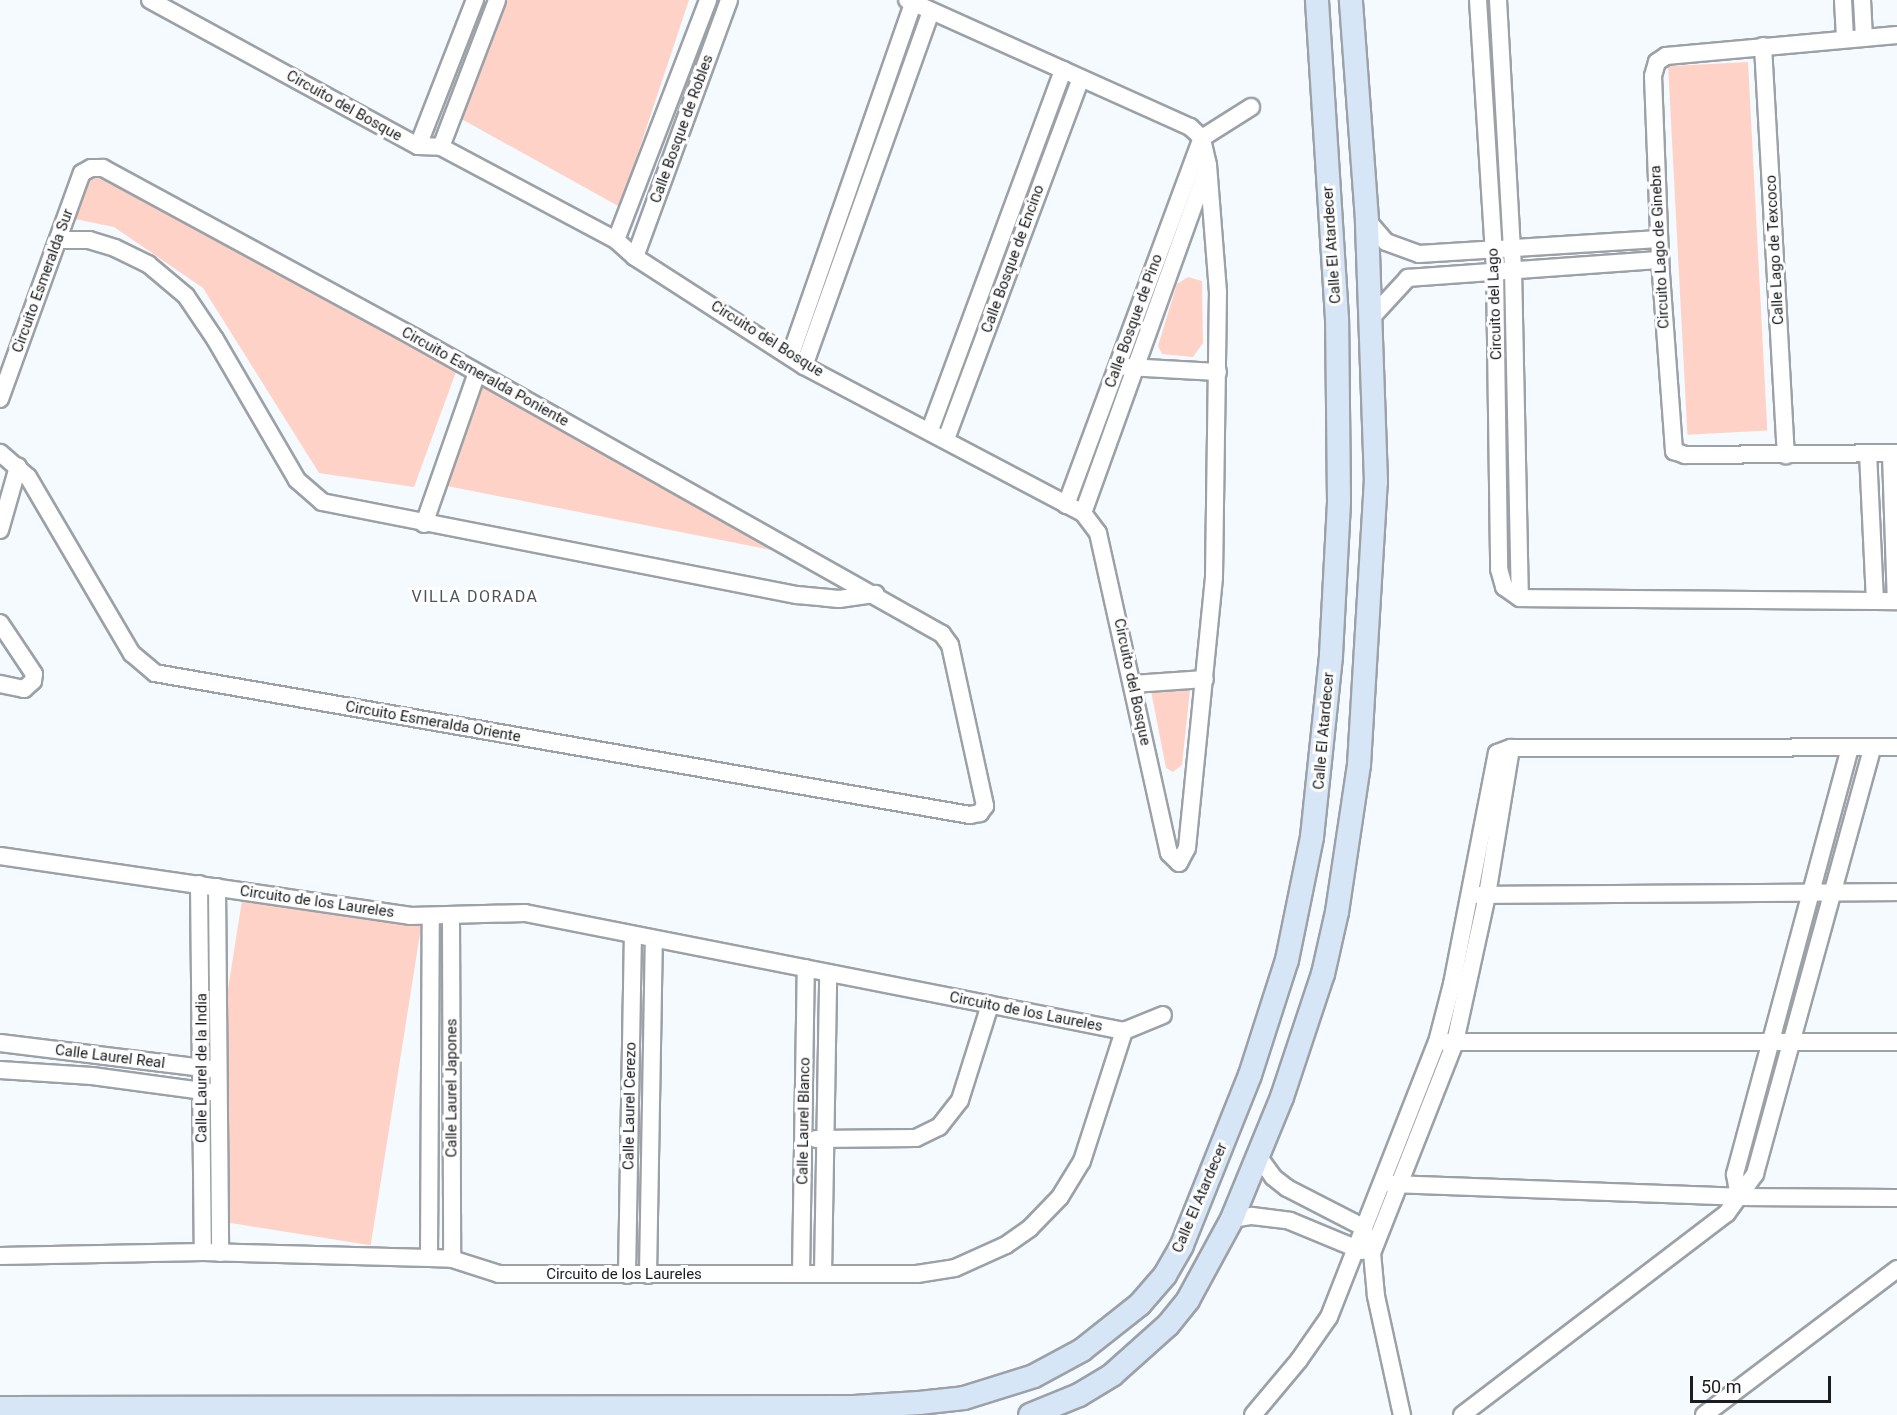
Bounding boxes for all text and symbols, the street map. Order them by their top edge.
street label: Calle Bosque de Robles [647,52,717,206]
street label: Circuito del Bosque [283,67,405,145]
street label: Circuito Lago de Ginebra [1647,165,1673,329]
street label: Calle Lago de Texcoco [1762,175,1788,325]
street label: Calle Bosque de Encino [978,182,1048,336]
street label: Calle El Atardecer [1319,186,1345,304]
street label: Circuito Esmeralda Sur [9,207,77,355]
street label: Circuito del Lago [1484,248,1506,360]
street label: Calle Bosque de Pino [1101,252,1167,390]
street label: Circuito del Bosque [707,297,827,381]
street label: Circuito Esmeralda Poniente [398,323,572,431]
district label: VILLA DORADA [412,587,538,607]
street label: Circuito del Bosque [1110,617,1154,747]
street label: Calle El Atardecer [1310,672,1338,790]
street label: Circuito Esmeralda Oriente [344,698,522,746]
street label: Circuito de los Laureles [239,882,395,922]
street label: Circuito de los Laureles [948,988,1104,1036]
street label: Calle Laurel de la India [193,993,211,1143]
street label: Calle Laurel Japones [443,1018,461,1158]
street label: Calle Laurel Real [54,1041,166,1073]
street label: Calle Laurel Cerezo [620,1042,640,1170]
street label: Calle Laurel Blanco [794,1057,814,1185]
street label: Calle El Atardecer [1169,1140,1231,1256]
street label: Circuito de los Laureles [546,1266,702,1284]
scale bar [1693,1364,1834,1402]
text: 50 m [1701,1376,1741,1397]

